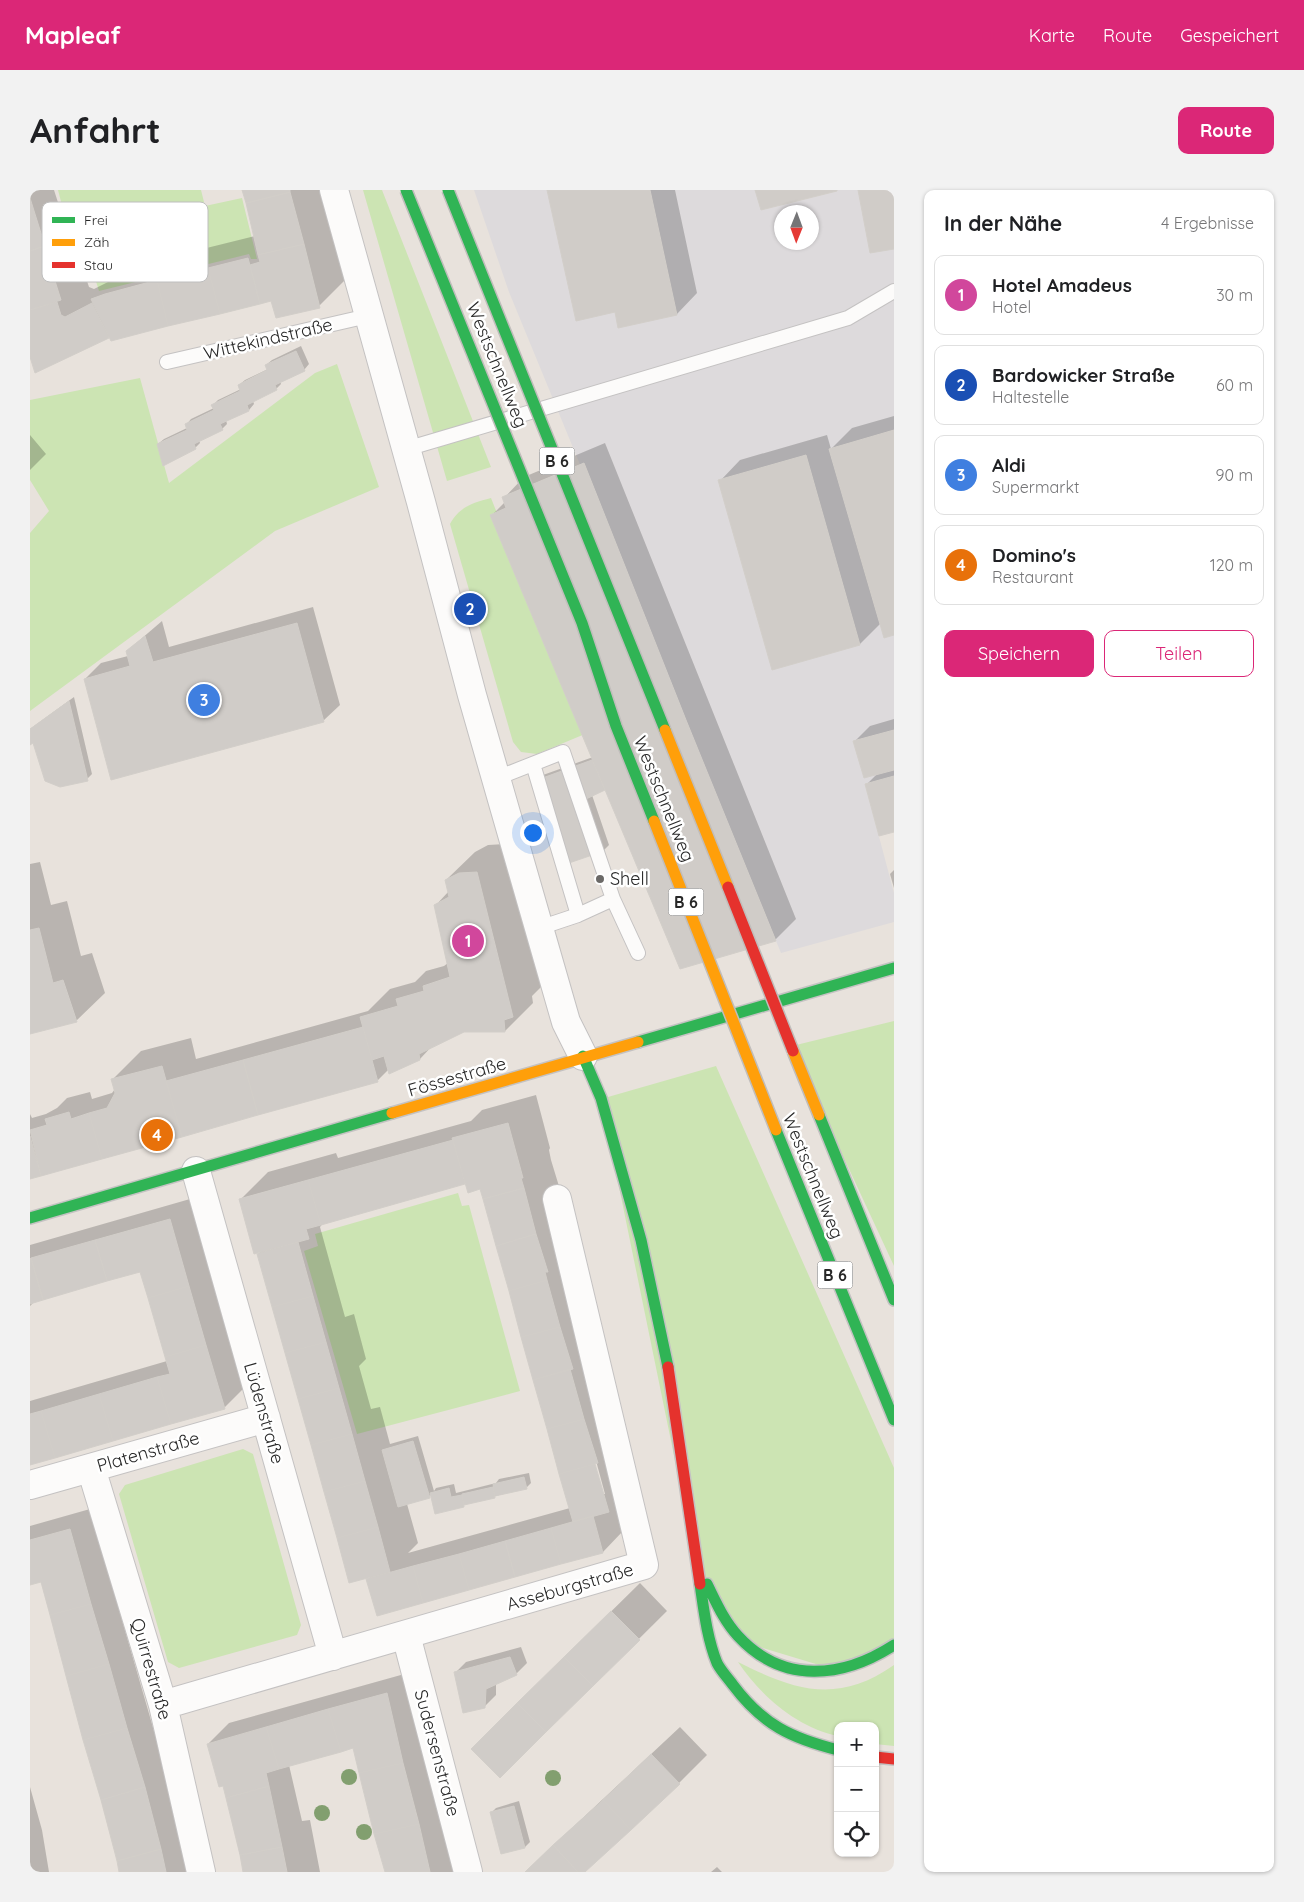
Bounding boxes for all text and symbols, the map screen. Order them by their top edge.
text: Mapleaf [25,20,121,50]
text: Karte [1029,24,1075,47]
text: Route [1103,24,1152,47]
text: Gespeichert [1180,24,1279,47]
button: Route [1178,107,1274,154]
text: Anfahrt [30,108,161,152]
legend [42,202,208,282]
north arrow [774,205,819,250]
text: In der Nähe [944,210,1062,236]
text: Frei [84,211,108,229]
text: 4 Ergebnisse [1161,213,1254,233]
text: Zäh [84,233,109,251]
text: Stau [84,256,113,274]
text: Hotel Amadeus [992,273,1132,297]
text: 1 [958,285,964,305]
text: 30 m [1216,285,1253,305]
text: Hotel [992,297,1031,317]
street label: Westschnellweg [462,299,533,431]
street label: Wittekindstraße [201,313,335,365]
text: Bardowicker Straße [992,363,1175,387]
text: 2 [956,375,966,395]
text: 60 m [1216,375,1253,395]
text: Haltestelle [992,387,1069,407]
road number: B 6 [540,448,574,474]
text: Aldi [992,453,1026,477]
text: 3 [957,465,965,485]
text: 90 m [1216,465,1253,485]
text: Supermarkt [992,477,1079,497]
text: Domino's [992,543,1076,567]
text: 4 [956,555,966,575]
text: 120 m [1210,555,1253,575]
text: Restaurant [992,567,1074,587]
pin: 2 [454,590,486,628]
button: Speichern [944,630,1094,677]
button: Teilen [1104,630,1254,677]
pin: 3 [188,681,220,719]
street label: Westschnellweg [629,733,700,865]
your location [520,820,546,846]
place label: Shell [610,867,649,890]
marker: Shell [594,873,606,885]
road number: B 6 [668,889,704,916]
pin: 1 [452,922,484,960]
street label: Fössestraße [405,1051,509,1102]
street label: Westschnellweg [778,1110,849,1242]
pin: 4 [141,1116,173,1154]
road number: B 6 [818,1262,852,1288]
street label: Lüdenstraße [239,1359,290,1466]
street label: Platenstraße [94,1426,202,1477]
street label: Asseburgstraße [504,1557,636,1616]
street label: Quirrestraße [126,1615,177,1722]
street label: Sudersenstraße [409,1687,465,1819]
map controls [834,1722,879,1857]
button: + [834,1722,879,1767]
button: − [834,1767,879,1812]
button: locate [834,1812,879,1857]

